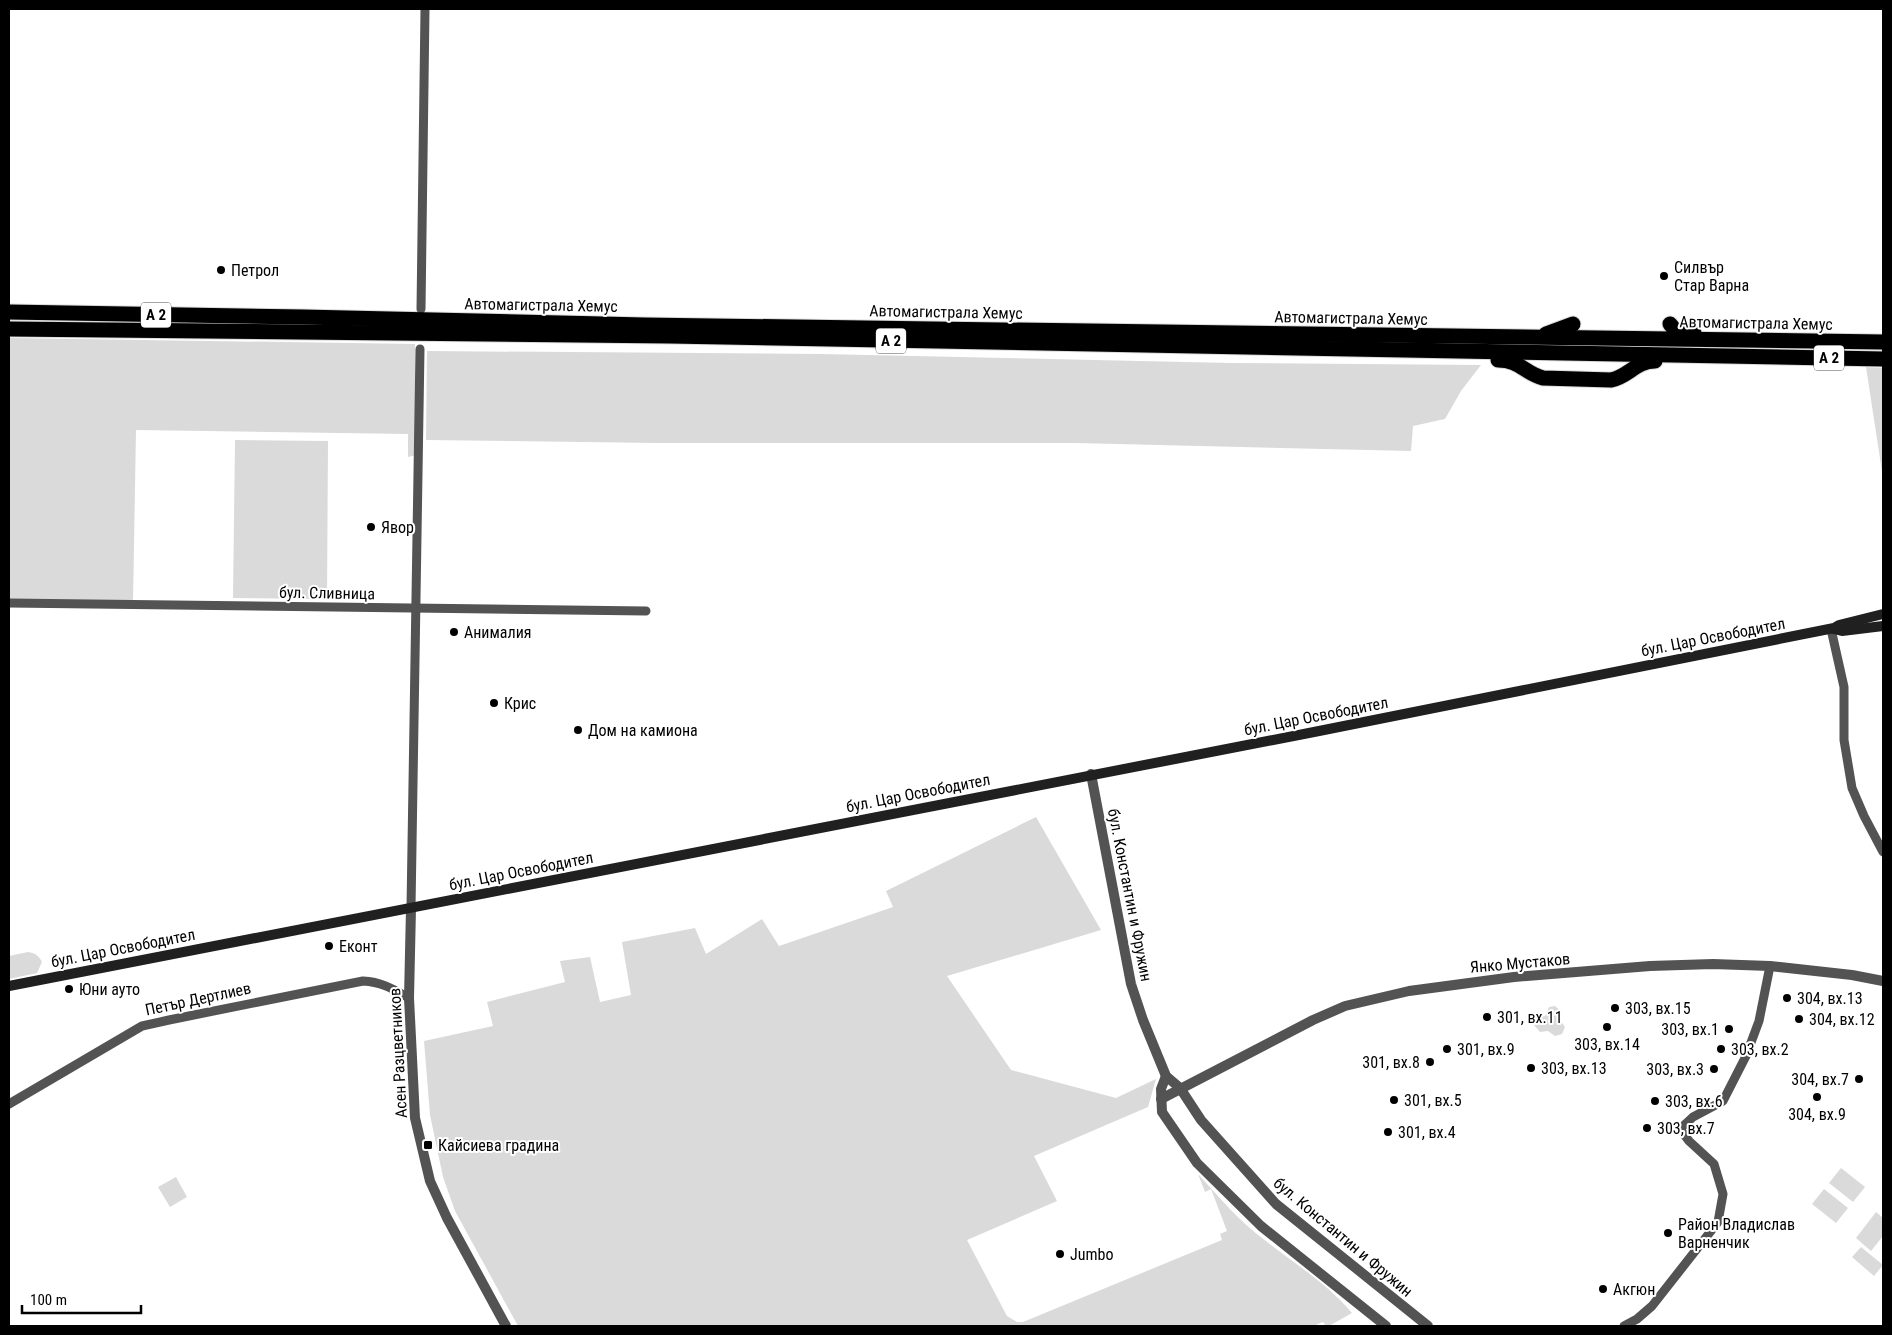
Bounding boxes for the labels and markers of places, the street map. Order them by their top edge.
place label: Силвър Стар Варна [1674,258,1749,295]
place label: Петрол [231,261,279,280]
marker: Петрол [215,264,227,276]
marker: Силвър Стар Варна [1658,270,1670,282]
place label: Явор [381,518,414,537]
marker: Явор [365,521,377,533]
place label: Анималия [464,623,532,642]
marker: Анималия [448,626,460,638]
place label: Крис [504,694,536,713]
marker: Крис [488,697,500,709]
place label: Дом на камиона [588,721,698,740]
marker: Дом на камиона [572,724,584,736]
place label: Еконт [339,937,378,956]
marker: Еконт [323,940,335,952]
place label: Юни ауто [79,980,140,999]
marker: Юни ауто [63,983,75,995]
place label: 304, вх.13 [1797,989,1863,1008]
marker: 304, вх.13 [1781,992,1793,1004]
place label: 303, вх.15 [1625,999,1691,1018]
marker: 303, вх.15 [1609,1002,1621,1014]
place label: 301, вх.11 [1497,1008,1563,1027]
place label: 304, вх.12 [1809,1010,1875,1029]
marker: 301, вх.11 [1481,1011,1493,1023]
marker: 304, вх.12 [1793,1013,1805,1025]
place label: 303, вх.1 [1661,1020,1719,1039]
marker: 303, вх.14 [1601,1021,1613,1033]
marker: 303, вх.1 [1723,1023,1735,1035]
place label: 303, вх.14 [1574,1035,1640,1054]
place label: 301, вх.9 [1457,1040,1515,1059]
place label: 303, вх.2 [1731,1040,1789,1059]
marker: 301, вх.9 [1441,1043,1453,1055]
marker: 303, вх.2 [1715,1043,1727,1055]
place label: 301, вх.8 [1362,1053,1420,1072]
marker: 301, вх.8 [1424,1056,1436,1068]
place label: 303, вх.13 [1541,1059,1607,1078]
place label: 303, вх.3 [1646,1060,1704,1079]
marker: 303, вх.13 [1525,1062,1537,1074]
marker: 303, вх.3 [1708,1063,1720,1075]
place label: 304, вх.7 [1791,1070,1849,1089]
marker: 304, вх.7 [1853,1073,1865,1085]
place label: 301, вх.5 [1404,1091,1462,1110]
marker: 304, вх.9 [1811,1091,1823,1103]
place label: 303, вх.6 [1665,1092,1723,1111]
marker: 301, вх.5 [1388,1094,1400,1106]
marker: 303, вх.6 [1649,1095,1661,1107]
place label: 304, вх.9 [1788,1105,1846,1124]
place label: 303, вх.7 [1657,1119,1715,1138]
marker: 303, вх.7 [1641,1122,1653,1134]
place label: 301, вх.4 [1398,1123,1456,1142]
marker: 301, вх.4 [1382,1126,1394,1138]
place label: Кайсиева градина [438,1136,559,1155]
marker: Кайсиева градина [422,1139,434,1151]
place label: Район Владислав Варненчик [1678,1215,1795,1252]
marker: Район Владислав Варненчик [1662,1227,1674,1239]
place label: Jumbo [1070,1245,1113,1264]
marker: Jumbo [1054,1248,1066,1260]
place label: Акгюн [1613,1280,1655,1299]
marker: Акгюн [1597,1283,1609,1295]

